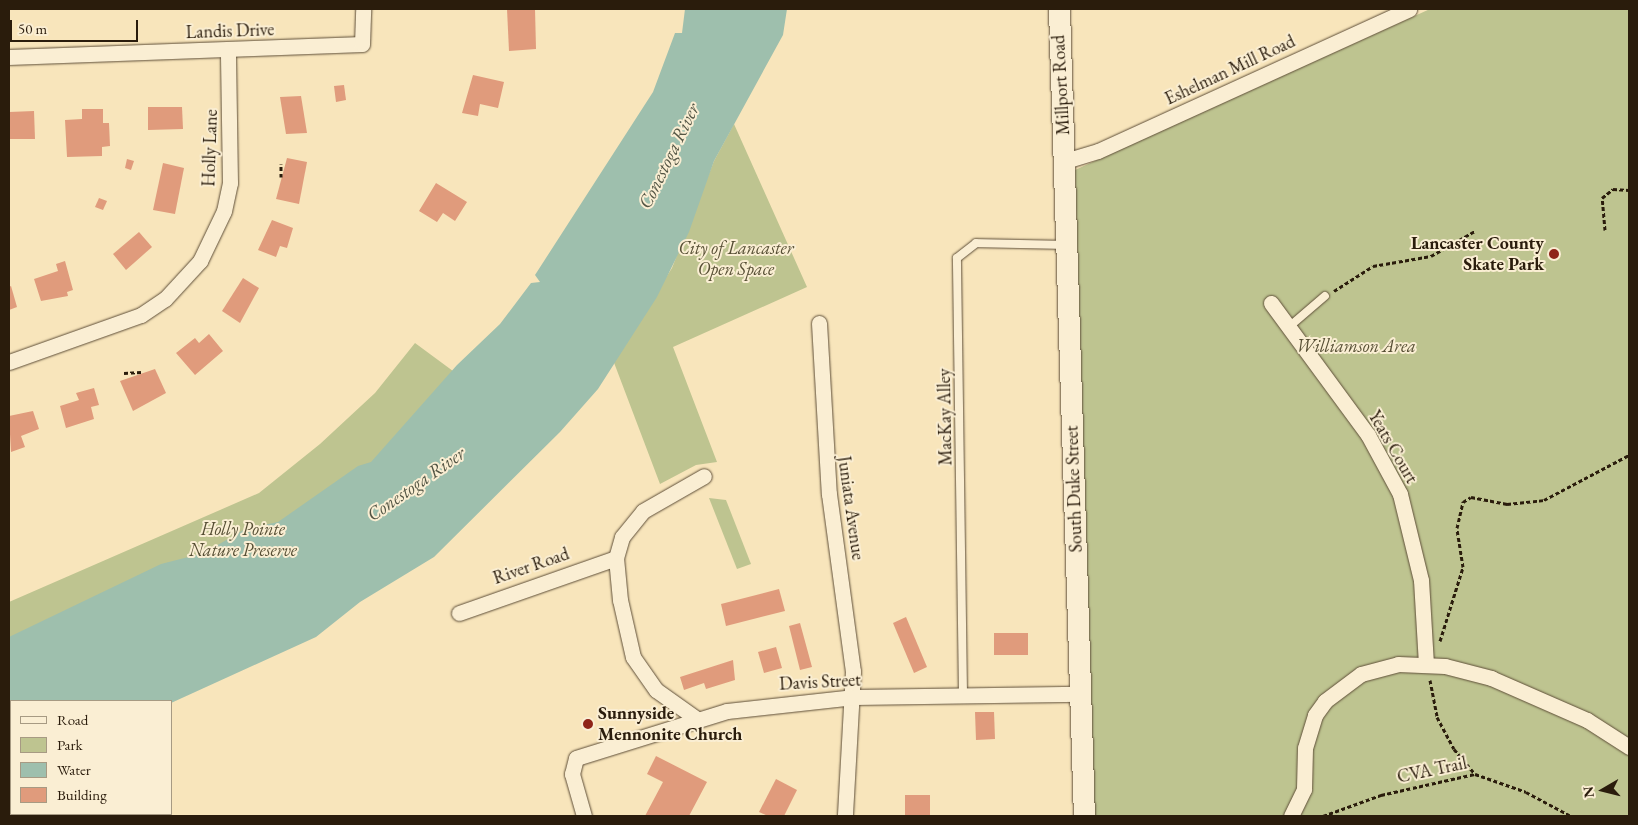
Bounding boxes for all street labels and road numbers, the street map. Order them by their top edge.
street label: Landis Drive [185,19,275,43]
street label: Eshelman Mill Road [1161,30,1299,110]
street label: Millport Road [1048,34,1074,136]
street label: Holly Lane [198,109,222,187]
street label: MacKay Alley [933,368,957,466]
street label: Yeats Court [1363,407,1423,487]
street label: South Duke Street [1061,425,1087,553]
street label: Juniata Avenue [833,455,869,561]
street label: River Road [490,543,572,589]
street label: Davis Street [779,669,861,695]
street label: CVA Trail [1395,752,1469,788]

